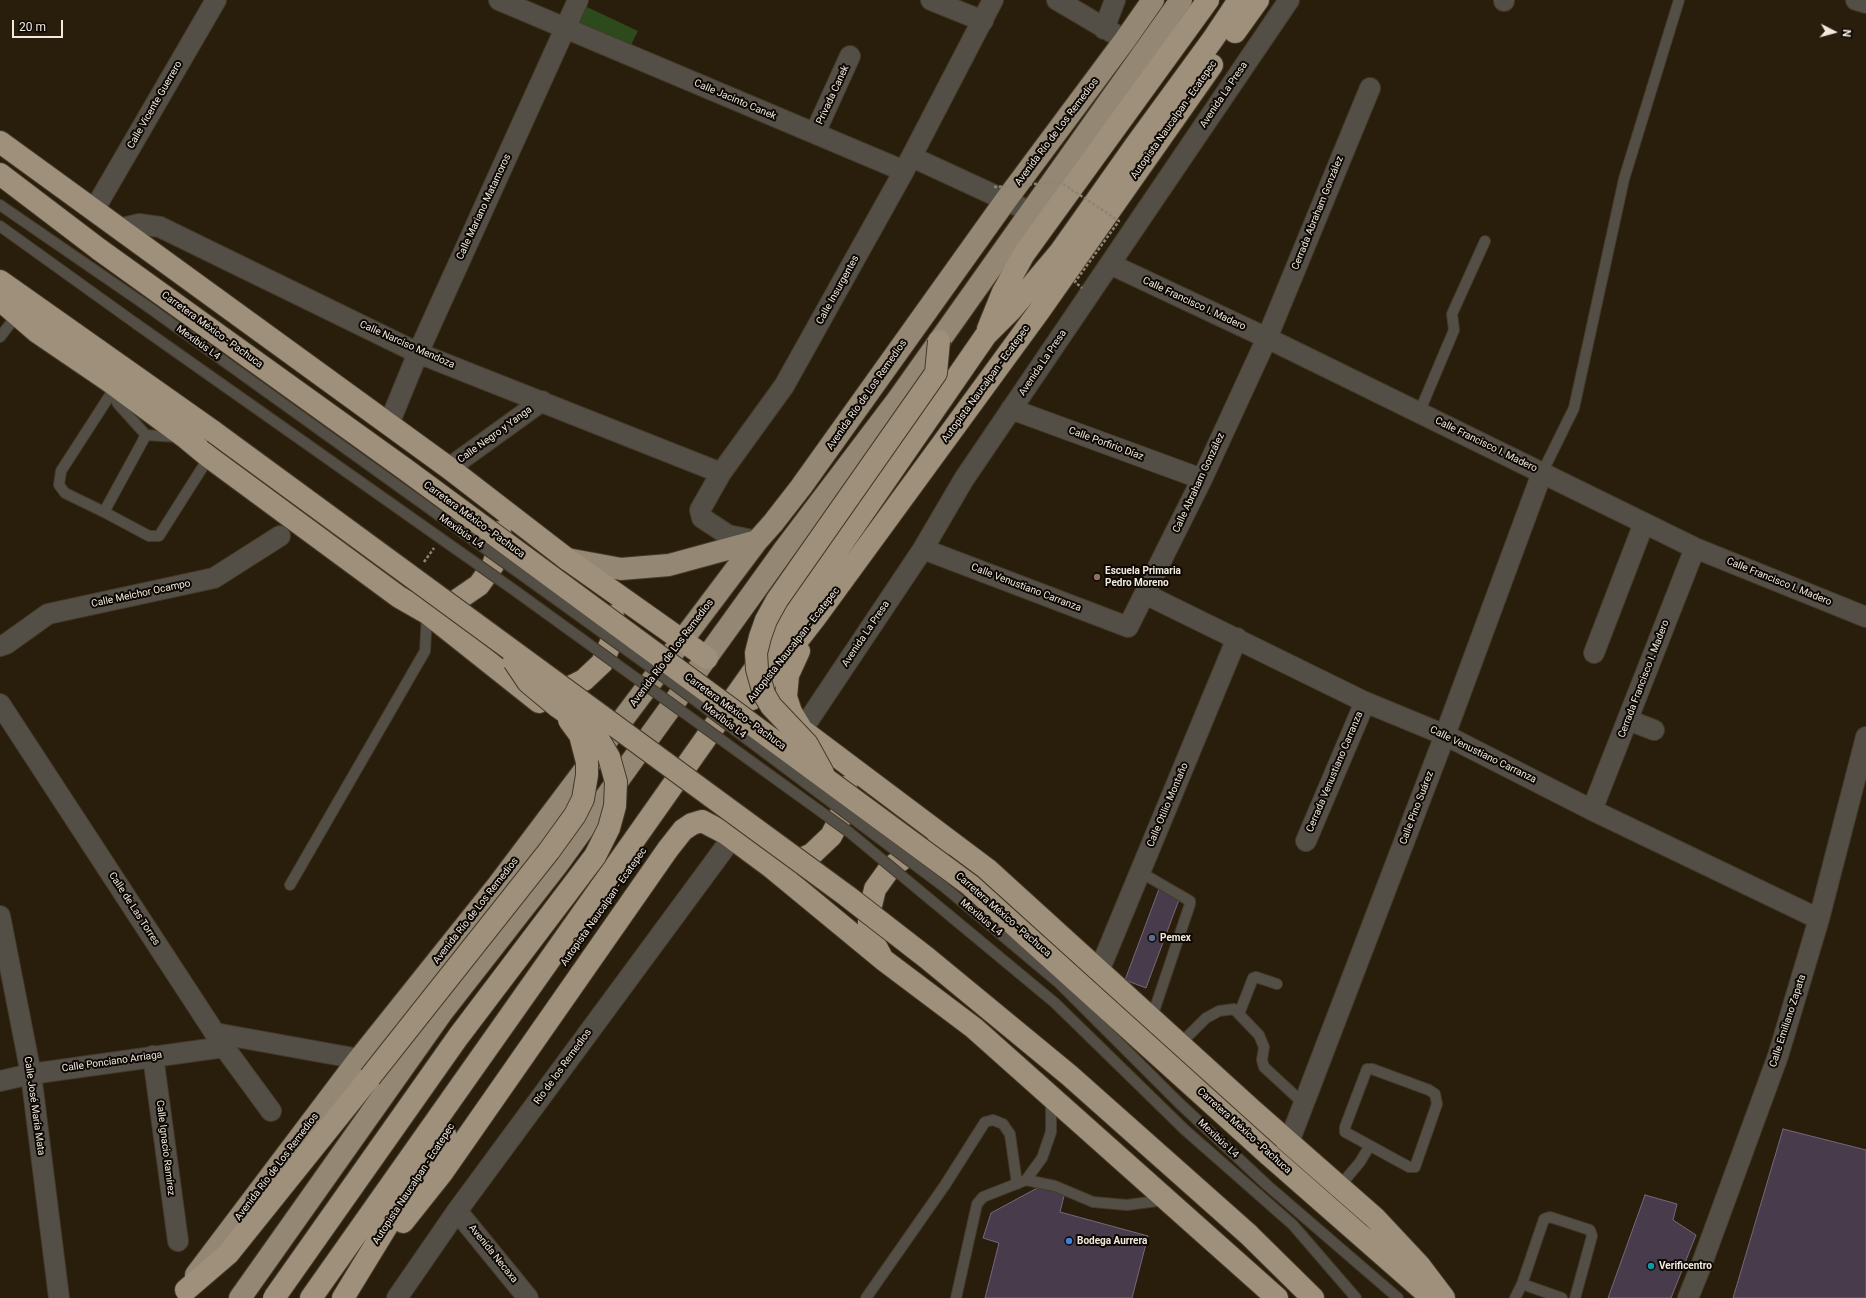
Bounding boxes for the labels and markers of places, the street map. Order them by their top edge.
place label: Escuela Primaria Pedro Moreno [1105,565,1181,588]
marker: Escuela Primaria Pedro Moreno [1092,572,1102,582]
place label: Pemex [1160,932,1191,944]
marker: Pemex [1147,933,1157,943]
place label: Bodega Aurrera [1077,1235,1147,1247]
marker: Bodega Aurrera [1064,1236,1074,1246]
place label: Verificentro [1659,1260,1712,1272]
marker: Verificentro [1646,1261,1656,1271]

